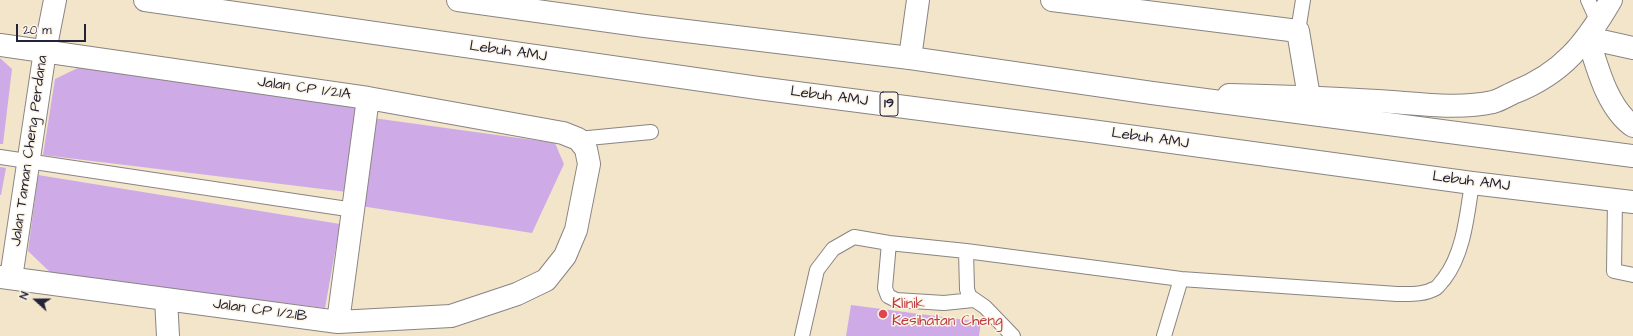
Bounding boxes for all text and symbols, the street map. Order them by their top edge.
scale bar [18,16,88,42]
text: 20 m [23,22,52,39]
street label: Lebuh AMJ [468,38,548,66]
street label: Jalan Taman Cheng Perdana [8,54,52,248]
street label: Jalan CP 1/21A [256,74,352,104]
street label: Lebuh AMJ [789,83,869,111]
road number: 19 [880,92,898,116]
street label: Lebuh AMJ [1110,125,1190,153]
street label: Lebuh AMJ [1431,168,1511,196]
north arrow [16,280,56,320]
text: N [16,290,33,301]
street label: Jalan CP 1/21B [212,295,308,327]
place label: Klinik Kesihatan Cheng [892,296,1003,331]
marker: Klinik Kesihatan Cheng [877,308,889,320]

